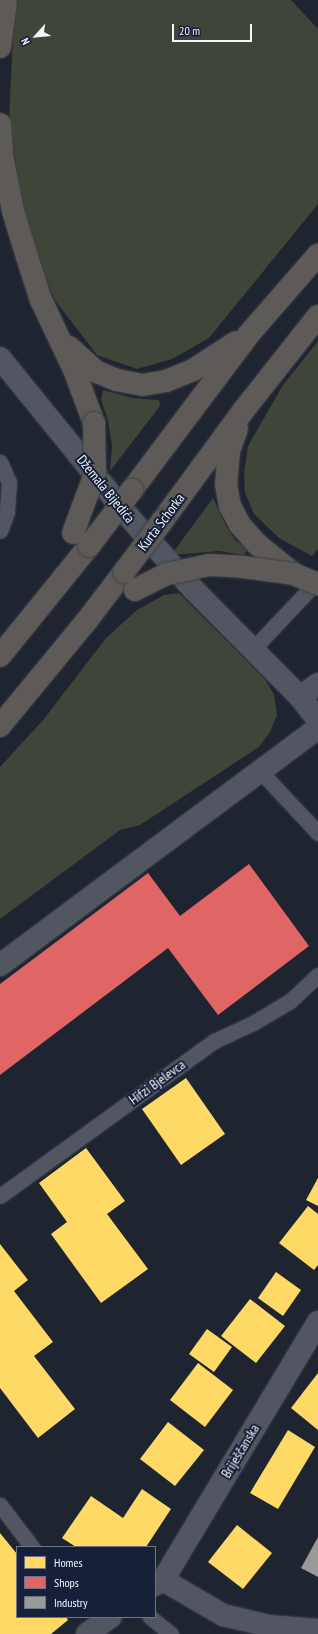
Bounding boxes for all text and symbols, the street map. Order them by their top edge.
north arrow [16,16,56,56]
scale bar [174,16,254,42]
text: 20 m [179,23,200,38]
text: N [18,36,33,47]
street label: Džemala Bijedića [74,452,138,526]
street label: Kurta Schorka [134,490,188,554]
street label: Hifzi Bjelevca [126,1056,188,1108]
street label: Briješčanska [217,1421,263,1481]
legend [16,1546,156,1618]
text: Homes [54,1555,82,1570]
text: Shops [54,1575,79,1590]
text: Industry [54,1595,88,1610]

